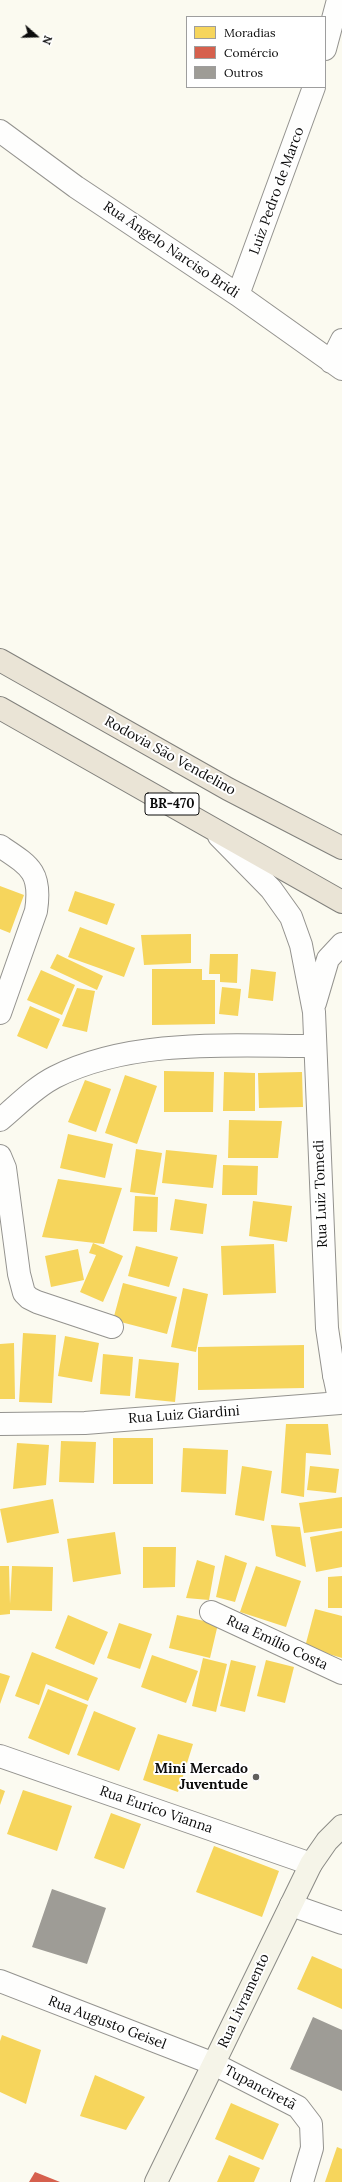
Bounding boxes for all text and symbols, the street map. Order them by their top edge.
north arrow [16,16,56,56]
legend [186,16,326,88]
text: Moradias [224,25,276,40]
text: N [39,34,55,46]
text: Comércio [224,45,279,60]
text: Outros [224,65,263,80]
street label: Luiz Pedro de Marco [246,125,308,257]
street label: Rua Ângelo Narciso Bridi [100,198,242,302]
street label: Rodovia São Vendelino [101,713,239,799]
road number: BR-470 [145,793,199,815]
street label: Rua Luiz Tomedi [311,1140,331,1248]
street label: Rua Luiz Giardini [128,1403,240,1427]
street label: Rua Emílio Costa [224,1612,330,1674]
place label: Mini Mercado Juventude [154,1761,248,1794]
marker: Mini Mercado Juventude [251,1772,261,1782]
street label: Rua Eurico Vianna [97,1783,215,1837]
street label: Rua Livramento [215,1951,273,2051]
street label: Rua Augusto Geisel [46,1993,168,2053]
street label: Tupanciretã [221,2062,299,2114]

